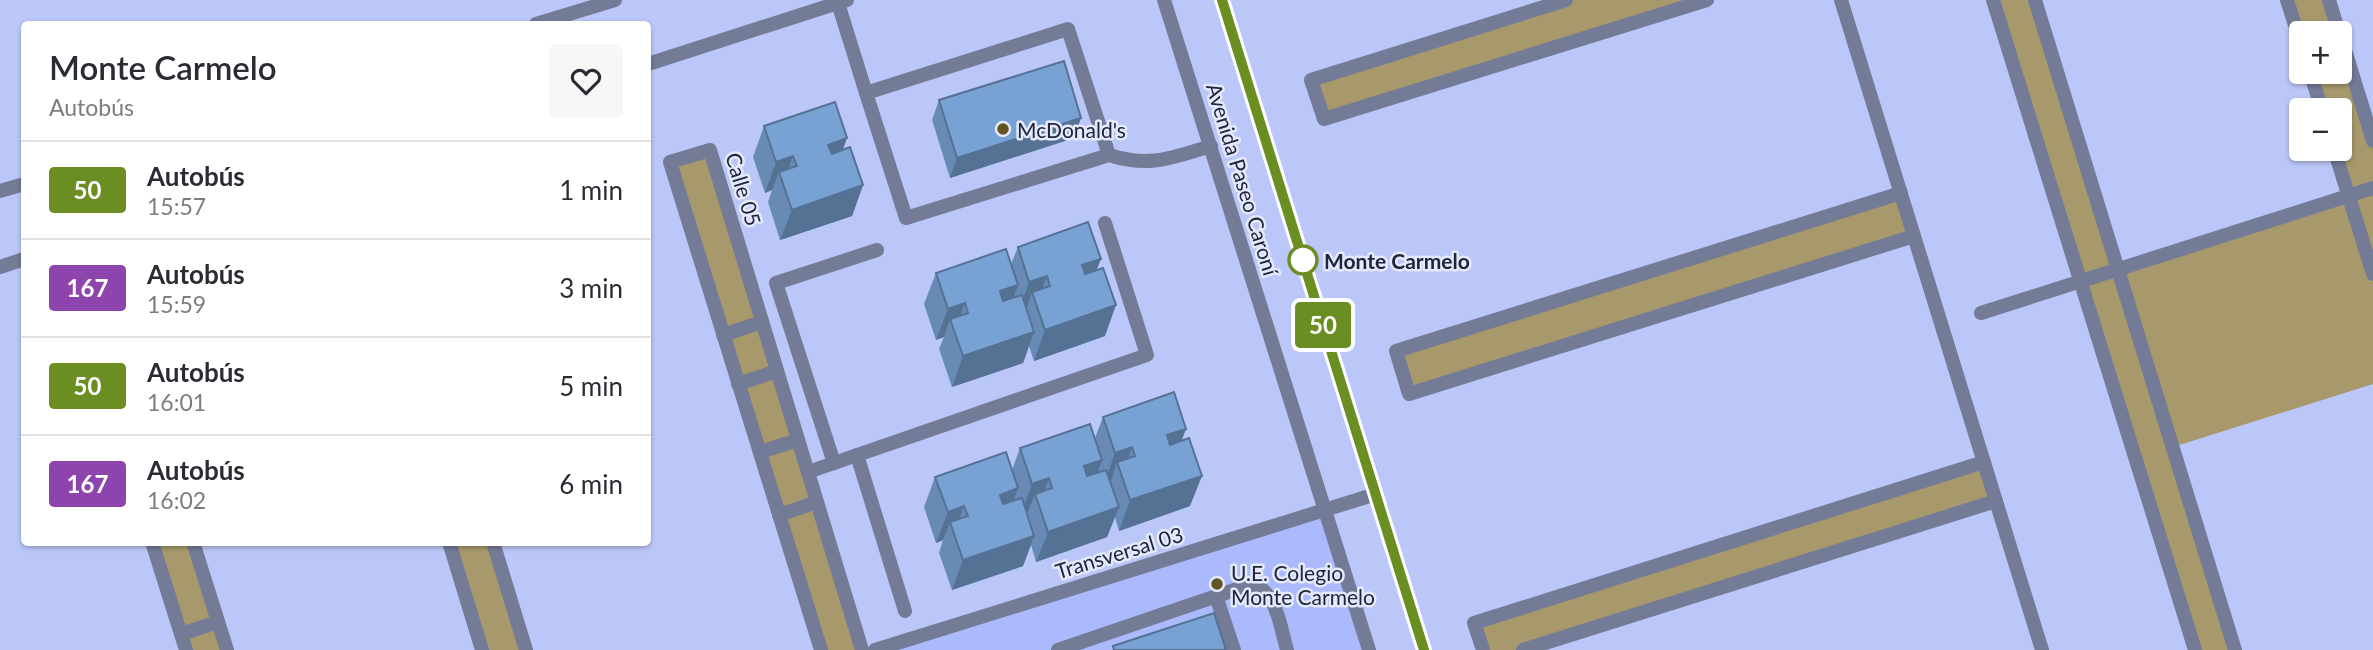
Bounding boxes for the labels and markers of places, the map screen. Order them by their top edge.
place label: McDonald's [1017,117,1126,142]
marker: McDonald's [995,121,1011,137]
marker: Monte Carmelo [1288,245,1318,275]
place label: Monte Carmelo [1324,248,1470,273]
place label: U.E. Colegio Monte Carmelo [1231,560,1375,609]
marker: U.E. Colegio Monte Carmelo [1209,576,1225,592]

